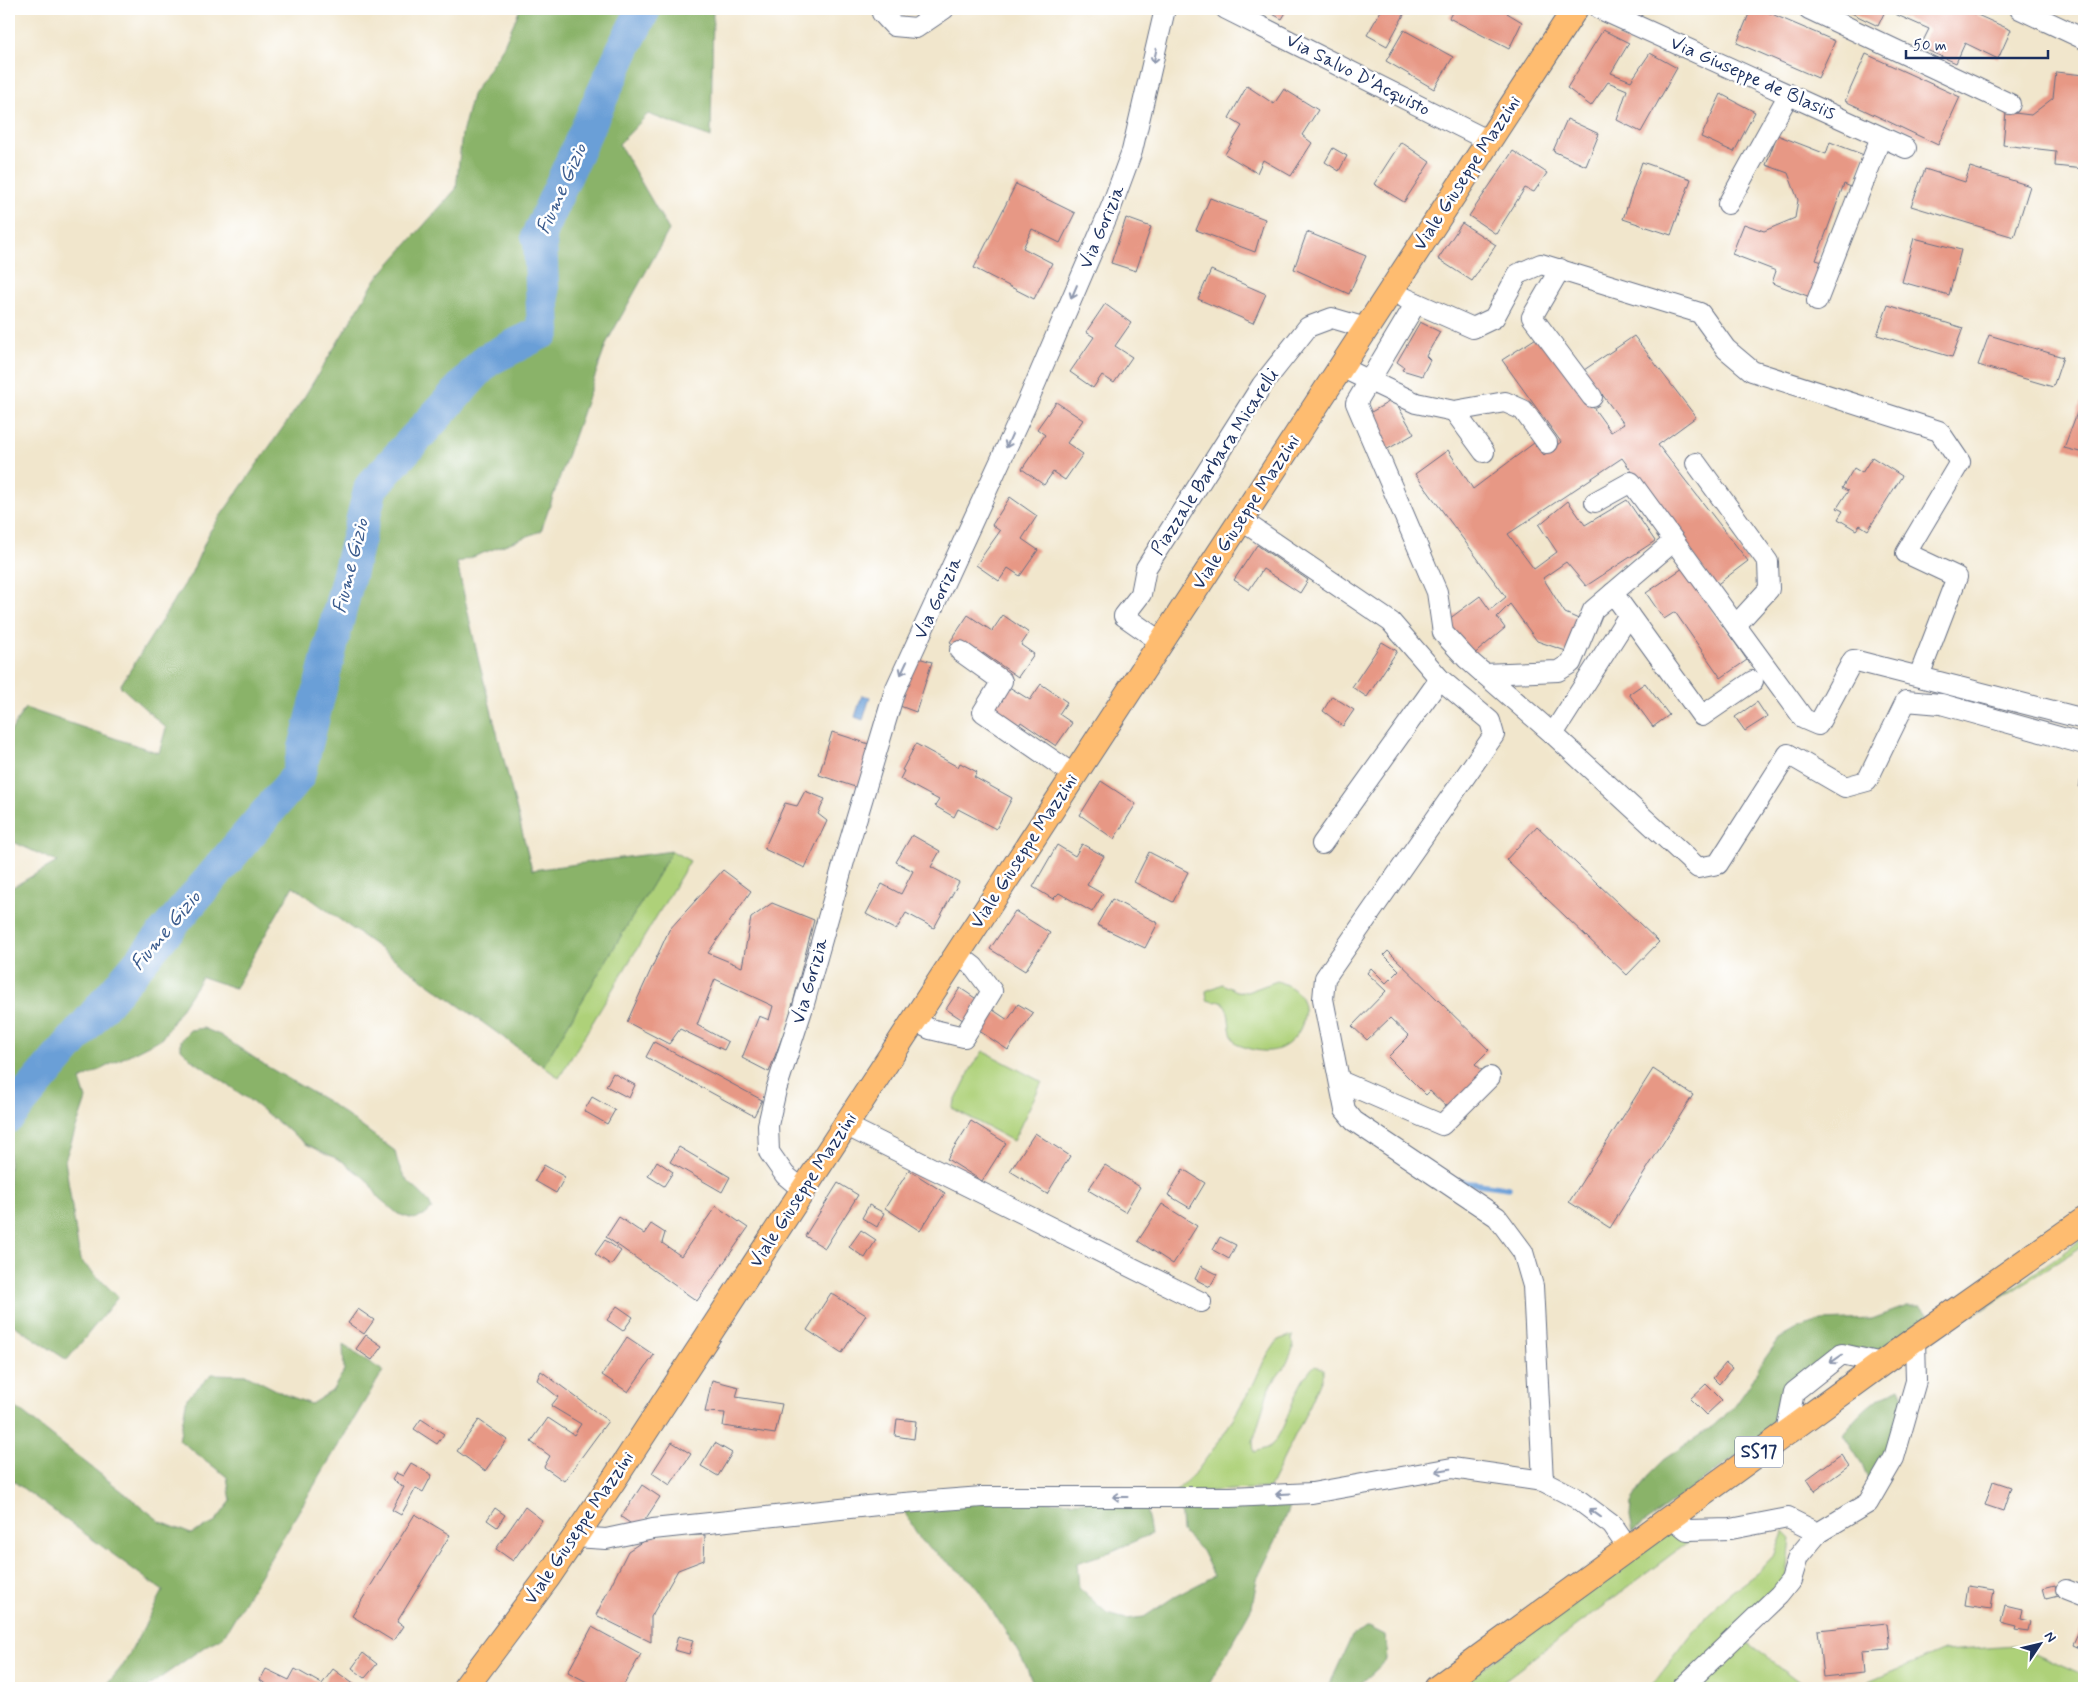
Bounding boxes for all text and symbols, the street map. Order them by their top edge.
street label: Via Salvo D'Acquisto [1282,28,1434,122]
scale bar [1906,28,2048,60]
street label: Via Giuseppe de Blasiis [1666,30,1840,126]
text: 50 m [1913,36,1947,56]
one-way arrow [1149,48,1159,64]
street label: Viale Giuseppe Mazzini [1407,91,1527,255]
water label: Fiume Gizio [530,138,594,239]
street label: Via Gorizia [1073,181,1131,273]
one-way arrow [1069,284,1079,299]
street label: Piazzale Barbara Micarelli [1145,364,1285,560]
street label: Viale Giuseppe Mazzini [1186,430,1306,594]
one-way arrow [1004,433,1014,448]
water label: Fiume Gizio [326,515,376,616]
street label: Via Gorizia [908,552,968,643]
one-way arrow [899,660,909,675]
street label: Viale Giuseppe Mazzini [964,769,1084,933]
water label: Fiume Gizio [125,884,208,977]
street label: Via Gorizia [786,934,834,1027]
street label: Viale Giuseppe Mazzini [743,1108,863,1272]
one-way arrow [1829,1354,1843,1364]
road number: SS17 [1735,1436,1783,1468]
street label: Viale Giuseppe Mazzini [518,1446,640,1610]
one-way arrow [1435,1465,1451,1475]
one-way arrow [1275,1490,1291,1499]
one-way arrow [1112,1492,1128,1502]
one-way arrow [1589,1508,1603,1518]
north arrow [2016,1620,2066,1670]
text: N [2040,1628,2060,1646]

